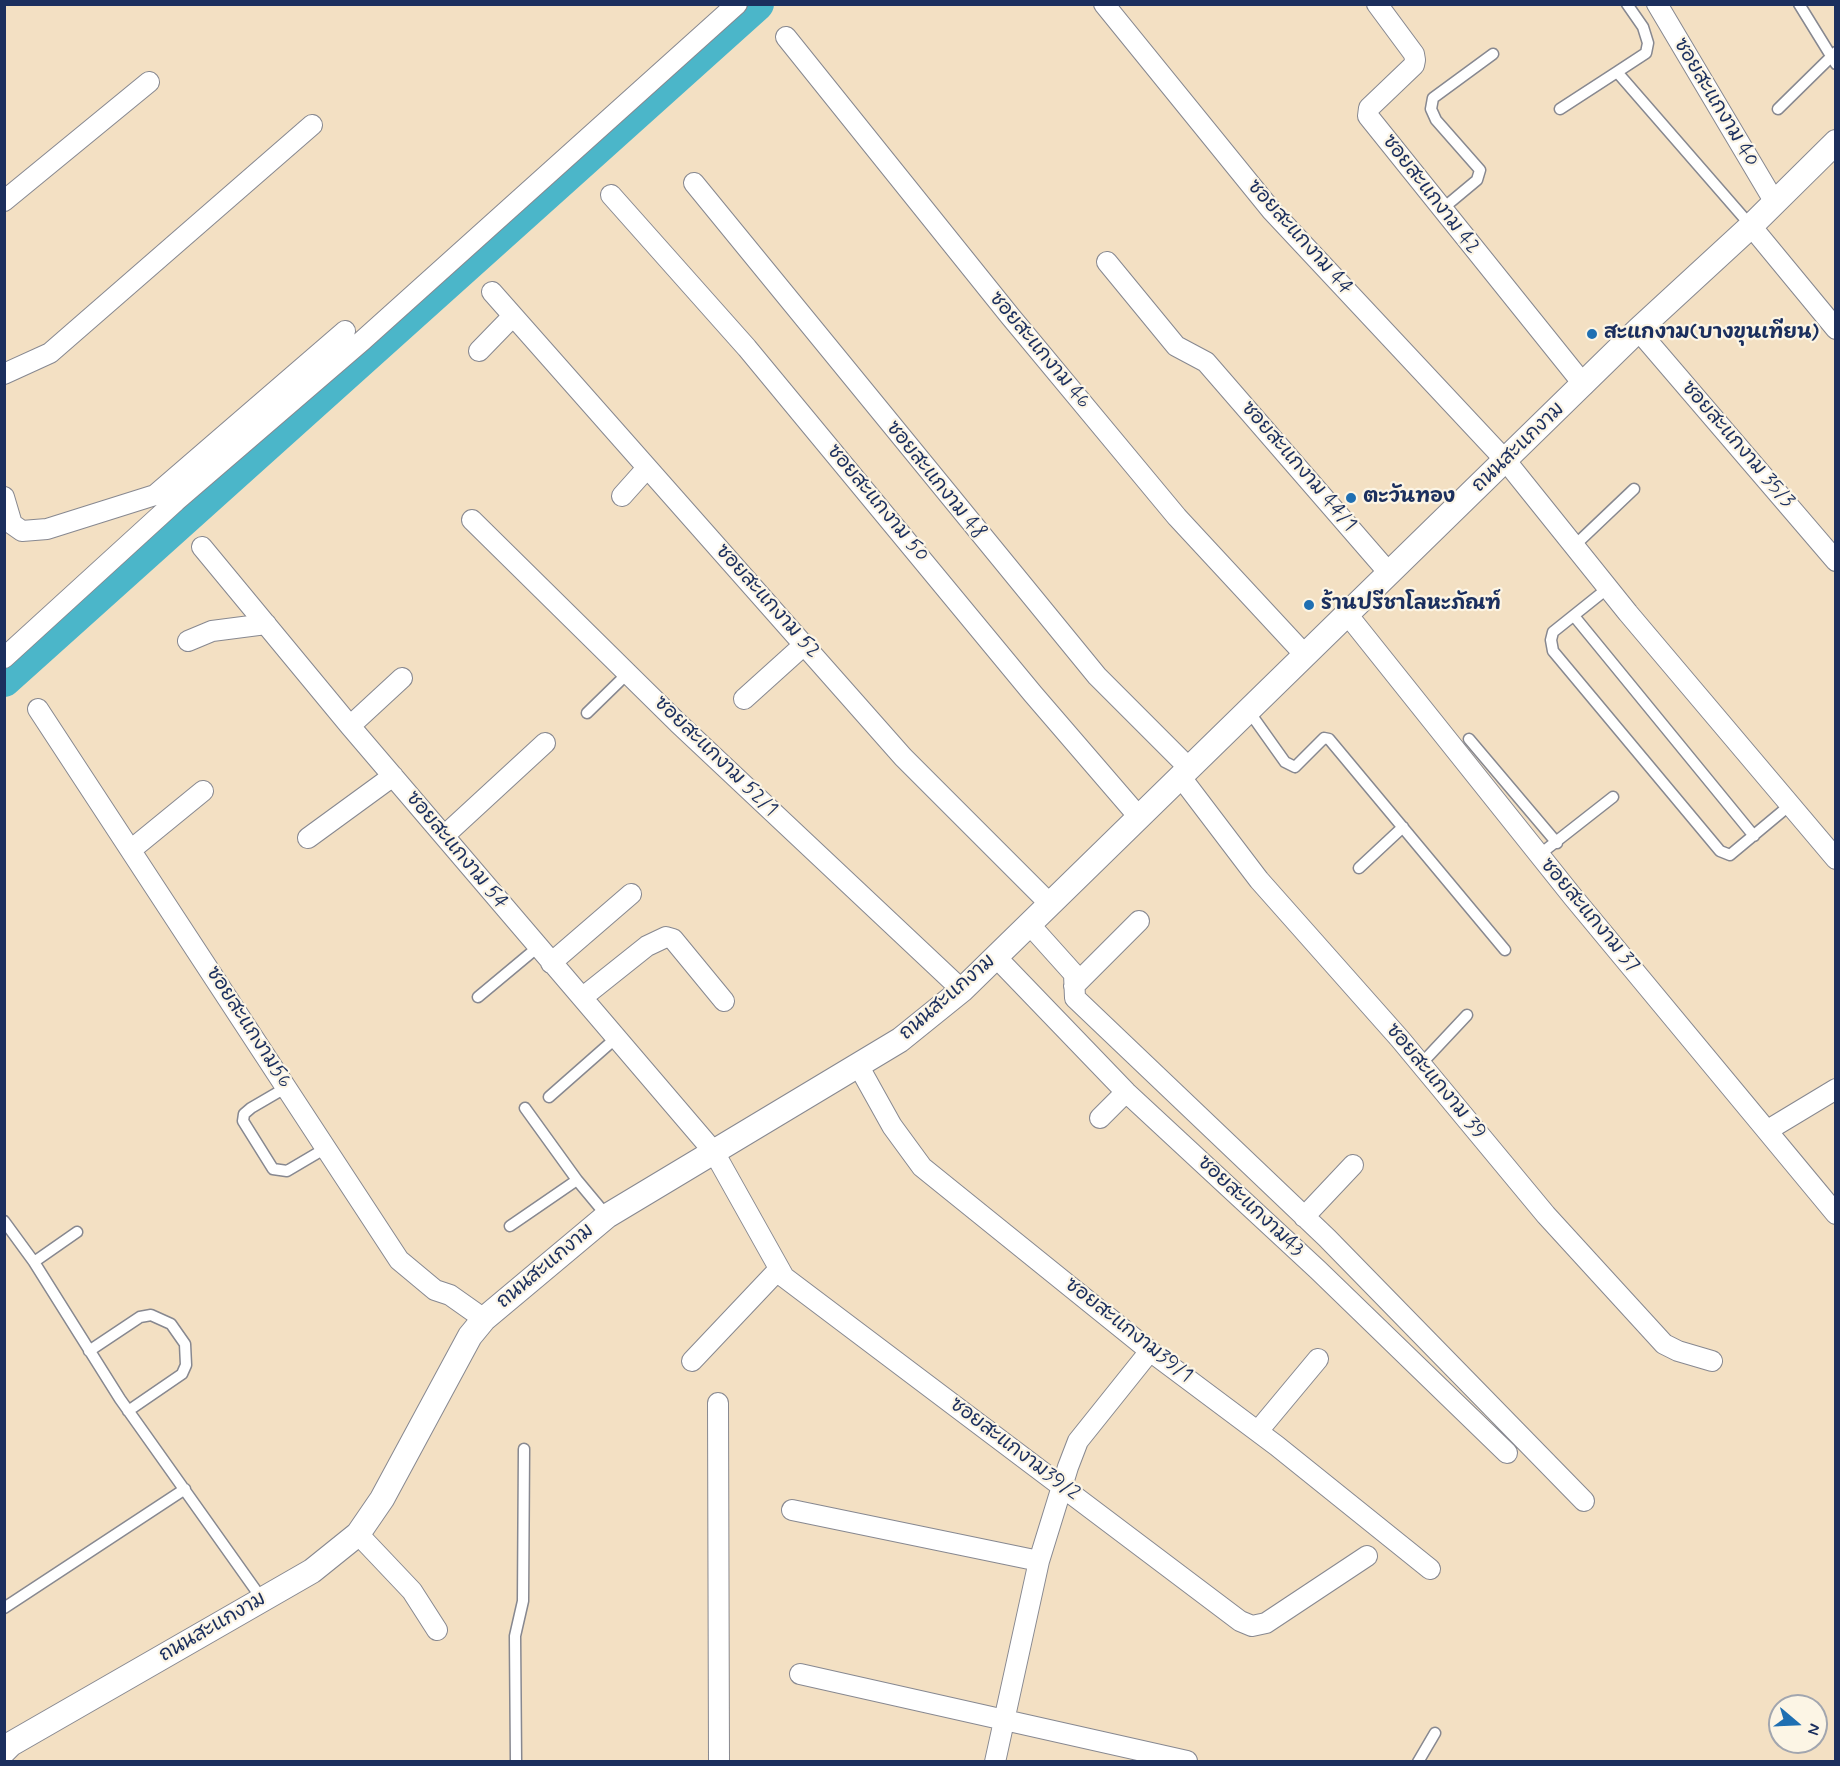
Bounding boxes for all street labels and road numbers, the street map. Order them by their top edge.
street label: ซอยสะแกงาม 40 [1667,34,1763,172]
street label: ซอยสะแกงาม 42 [1376,131,1484,259]
street label: ซอยสะแกงาม 44 [1241,176,1357,300]
street label: ซอยสะแกงาม 46 [983,288,1095,414]
street label: ซอยสะแกงาม 35/3 [1675,377,1799,513]
street label: ซอยสะแกงาม 44/1 [1235,397,1361,537]
street label: ถนนสะแกงาม [1468,398,1570,498]
street label: ซอยสะแกงาม 48 [880,417,990,545]
street label: ซอยสะแกงาม 50 [821,440,933,568]
street label: ซอยสะแกงาม 52 [710,540,824,664]
street label: ซอยสะแกงาม 52/1 [648,692,782,822]
street label: ซอยสะแกงาม 54 [400,787,512,915]
street label: ซอยสะแกงาม 37 [1534,854,1644,978]
street label: ถนนสะแกงาม [895,950,1001,1046]
street label: ซอยสะแกงาม56 [200,963,296,1093]
street label: ซอยสะแกงาม 39 [1380,1019,1490,1145]
street label: ซอยสะแกงาม43 [1192,1151,1308,1263]
street label: ถนนสะแกงาม [493,1219,599,1315]
street label: ซอยสะแกงาม39/1 [1059,1274,1197,1388]
street label: ซอยสะแกงาม39/2 [944,1393,1084,1507]
street label: ถนนสะแกงาม [155,1588,271,1668]

